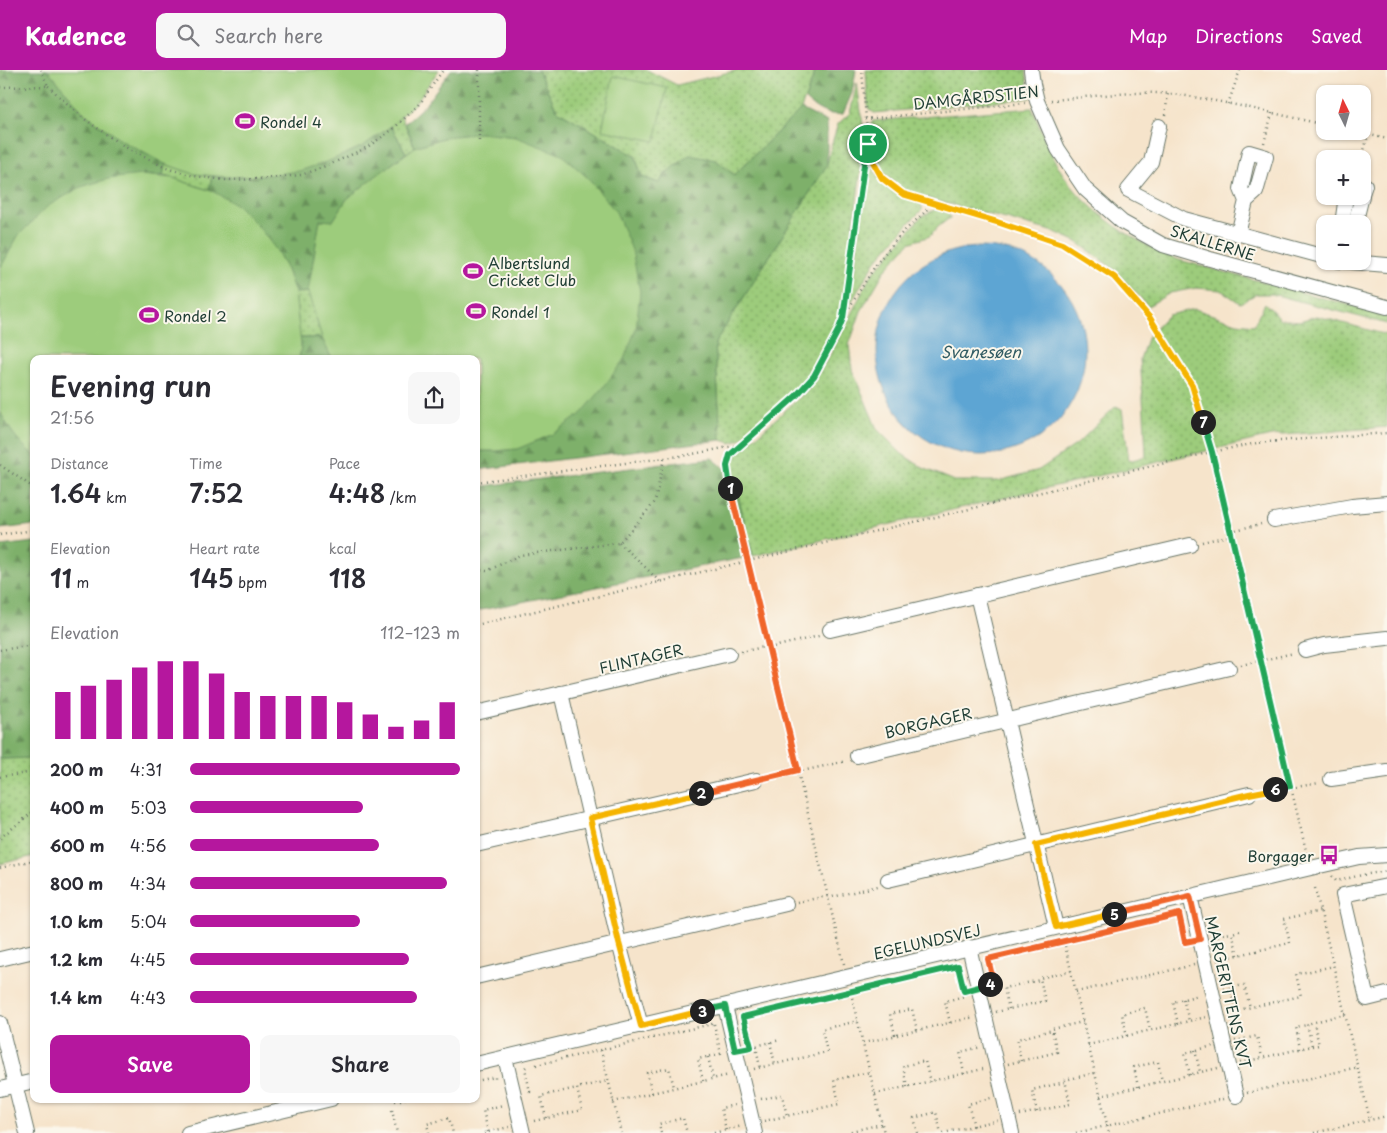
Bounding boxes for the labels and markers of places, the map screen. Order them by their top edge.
sports icon: Rondel 4 [234,110,256,132]
place label: Rondel 4 [260,110,322,133]
pin [847,123,889,165]
place label: Albertslund Cricket Club [488,251,576,291]
sports icon: Albertslund Cricket Club [462,260,484,282]
sports icon: Rondel 1 [465,300,487,322]
place label: Rondel 1 [491,300,550,323]
sports icon: Rondel 2 [138,304,160,326]
place label: Rondel 2 [164,304,227,327]
pin: 7 [1190,410,1216,434]
pin: 1 [718,476,742,500]
pin: 6 [1262,776,1288,802]
pin: 2 [688,780,714,806]
place label: Borgager [1248,844,1314,867]
bus stop icon: Borgager [1318,844,1340,866]
pin: 5 [1102,902,1126,926]
pin: 4 [978,972,1002,996]
pin: 3 [690,998,714,1024]

